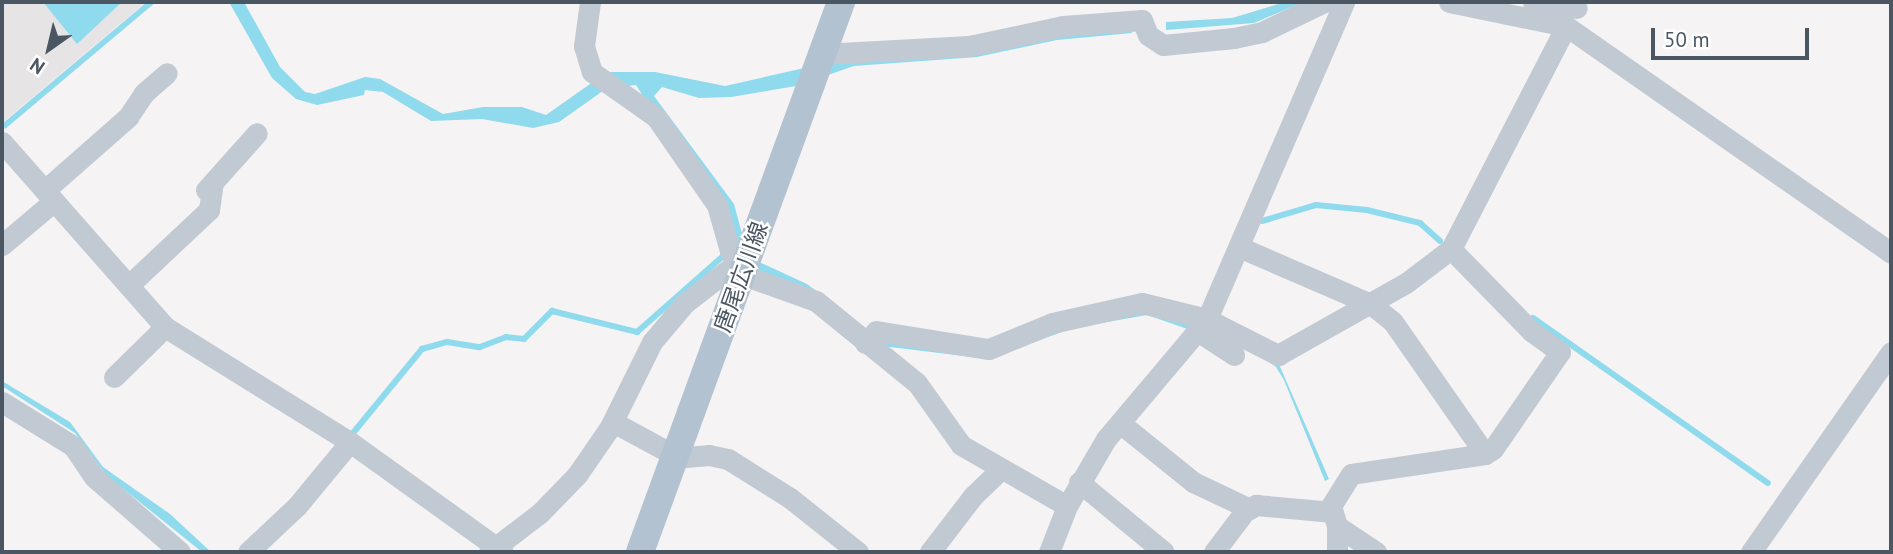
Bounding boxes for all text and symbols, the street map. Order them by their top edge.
north arrow [14,14,84,84]
scale bar [1655,14,1812,58]
text: 50 m [1664,26,1710,53]
text: N [25,53,49,80]
street label: 唐尾広川線 [708,218,774,336]

